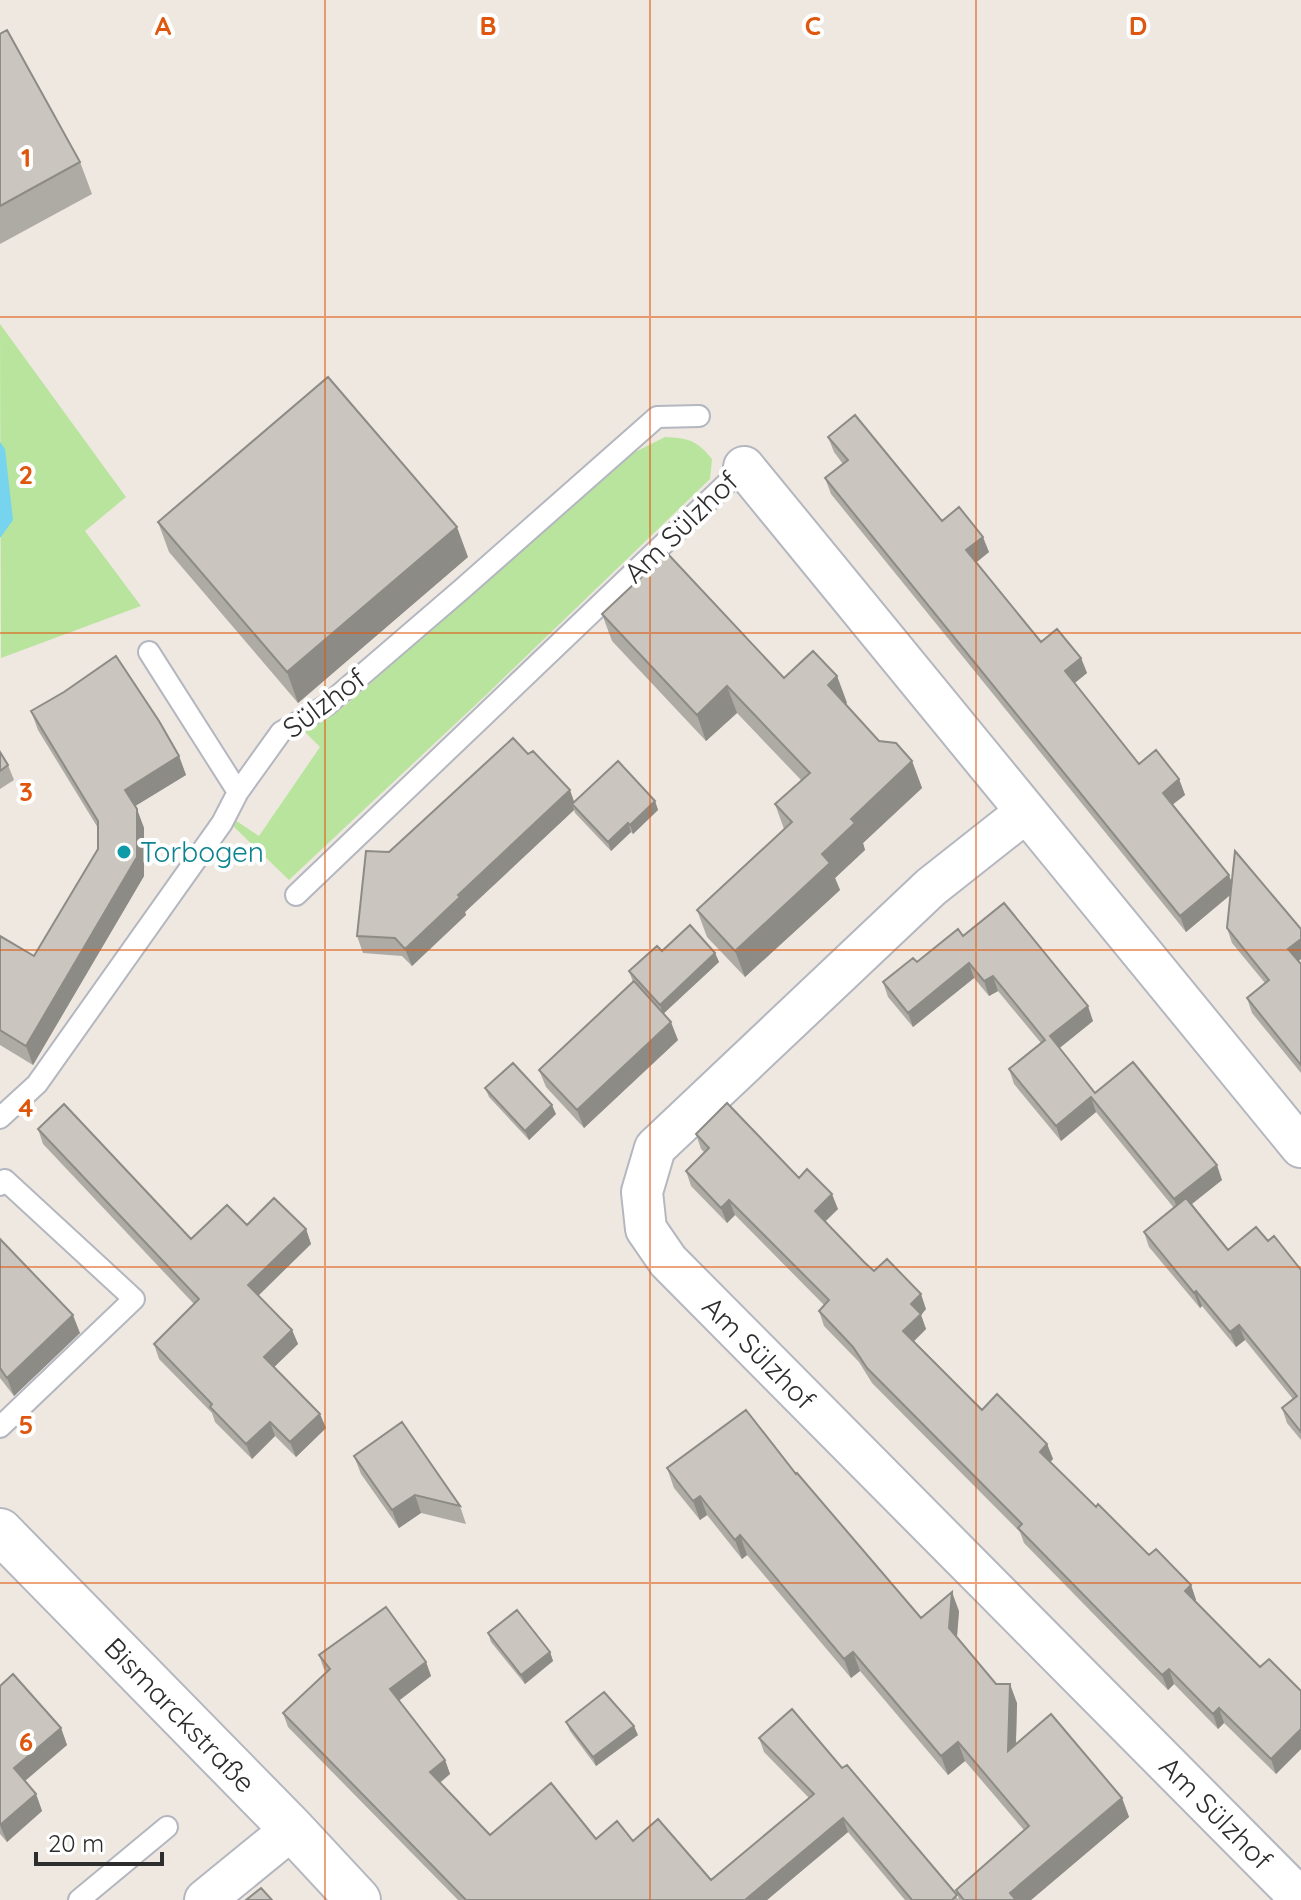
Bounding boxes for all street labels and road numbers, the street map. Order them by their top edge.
street label: Am Sülzhof [616,463,745,590]
street label: Sülzhof [275,660,372,745]
street label: Am Sülzhof [695,1289,823,1417]
street label: Bismarckstraße [98,1630,263,1800]
street label: Am Sülzhof [1152,1749,1280,1877]

